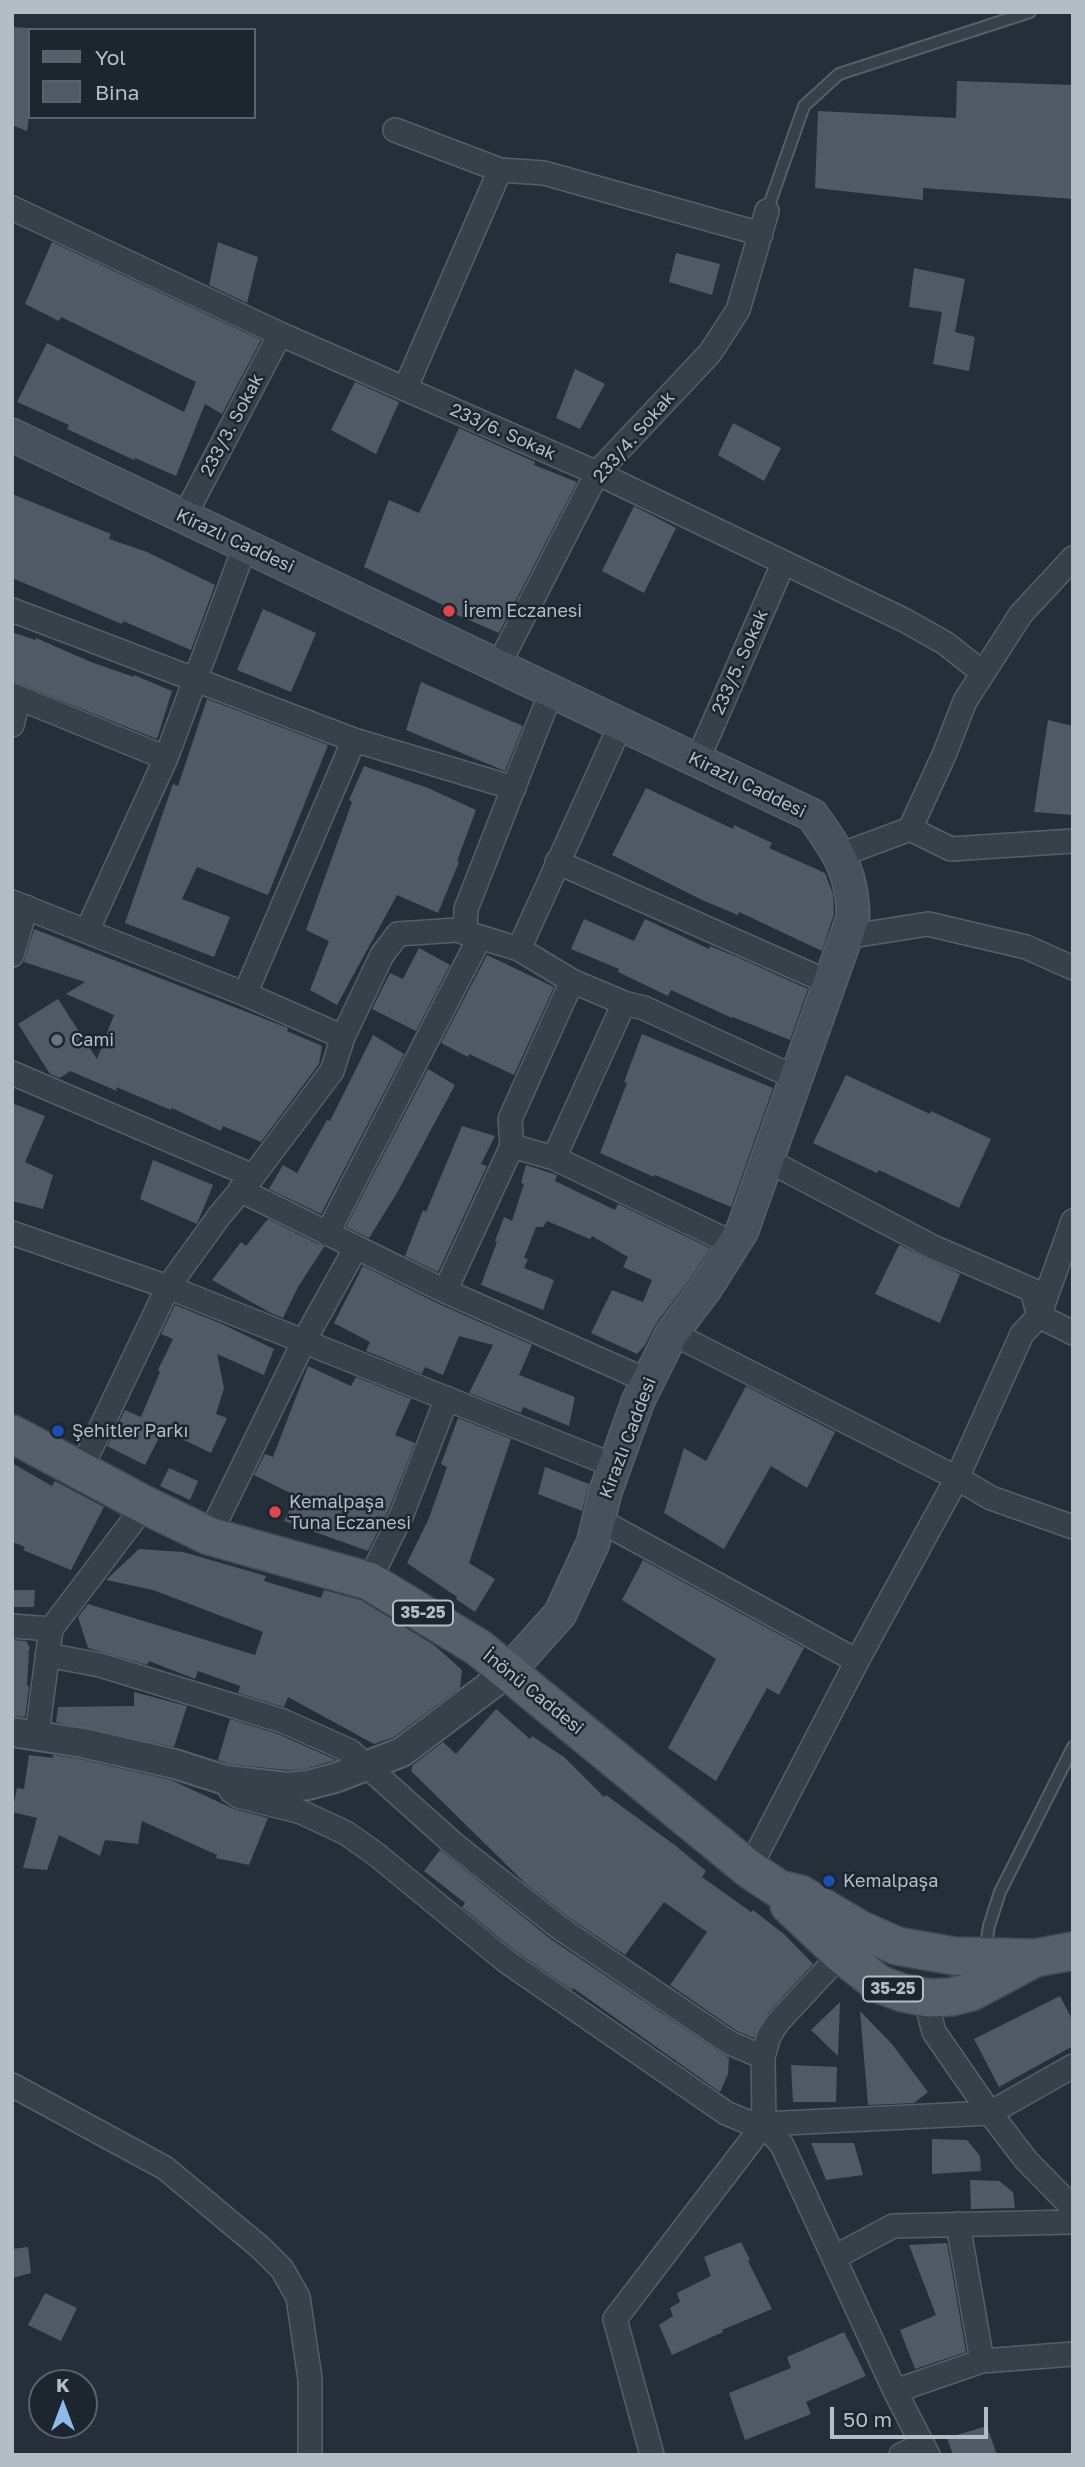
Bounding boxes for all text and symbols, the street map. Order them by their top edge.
legend [28,28,256,119]
text: Yol [95,44,126,70]
text: Bina [95,79,139,105]
street label: 233/3. Sokak [196,370,268,480]
street label: 233/4. Sokak [589,387,679,487]
street label: 233/6. Sokak [447,399,559,465]
street label: Kirazlı Caddesi [172,504,298,578]
place label: İrem Eczanesi [463,600,582,622]
marker: İrem Eczanesi [441,603,457,619]
street label: 233/5. Sokak [707,606,773,718]
street label: Kirazlı Caddesi [685,747,809,823]
place label: Cami [71,1029,114,1051]
marker: Cami [49,1032,65,1048]
street label: Kirazlı Caddesi [595,1374,661,1502]
place label: Şehitler Parkı [72,1420,188,1442]
marker: Şehitler Parkı [50,1423,66,1439]
place label: Kemalpaşa Tuna Eczanesi [289,1491,411,1534]
marker: Kemalpaşa Tuna Eczanesi [267,1504,283,1520]
road number: 35-25 [393,1600,453,1625]
street label: İnönü Caddesi [478,1645,588,1739]
place label: Kemalpaşa [843,1870,938,1892]
marker: Kemalpaşa [821,1873,837,1889]
road number: 35-25 [863,1977,923,2002]
north arrow [28,2369,98,2439]
text: K [56,2373,70,2396]
scale bar [833,2394,990,2438]
text: 50 m [843,2406,892,2432]

